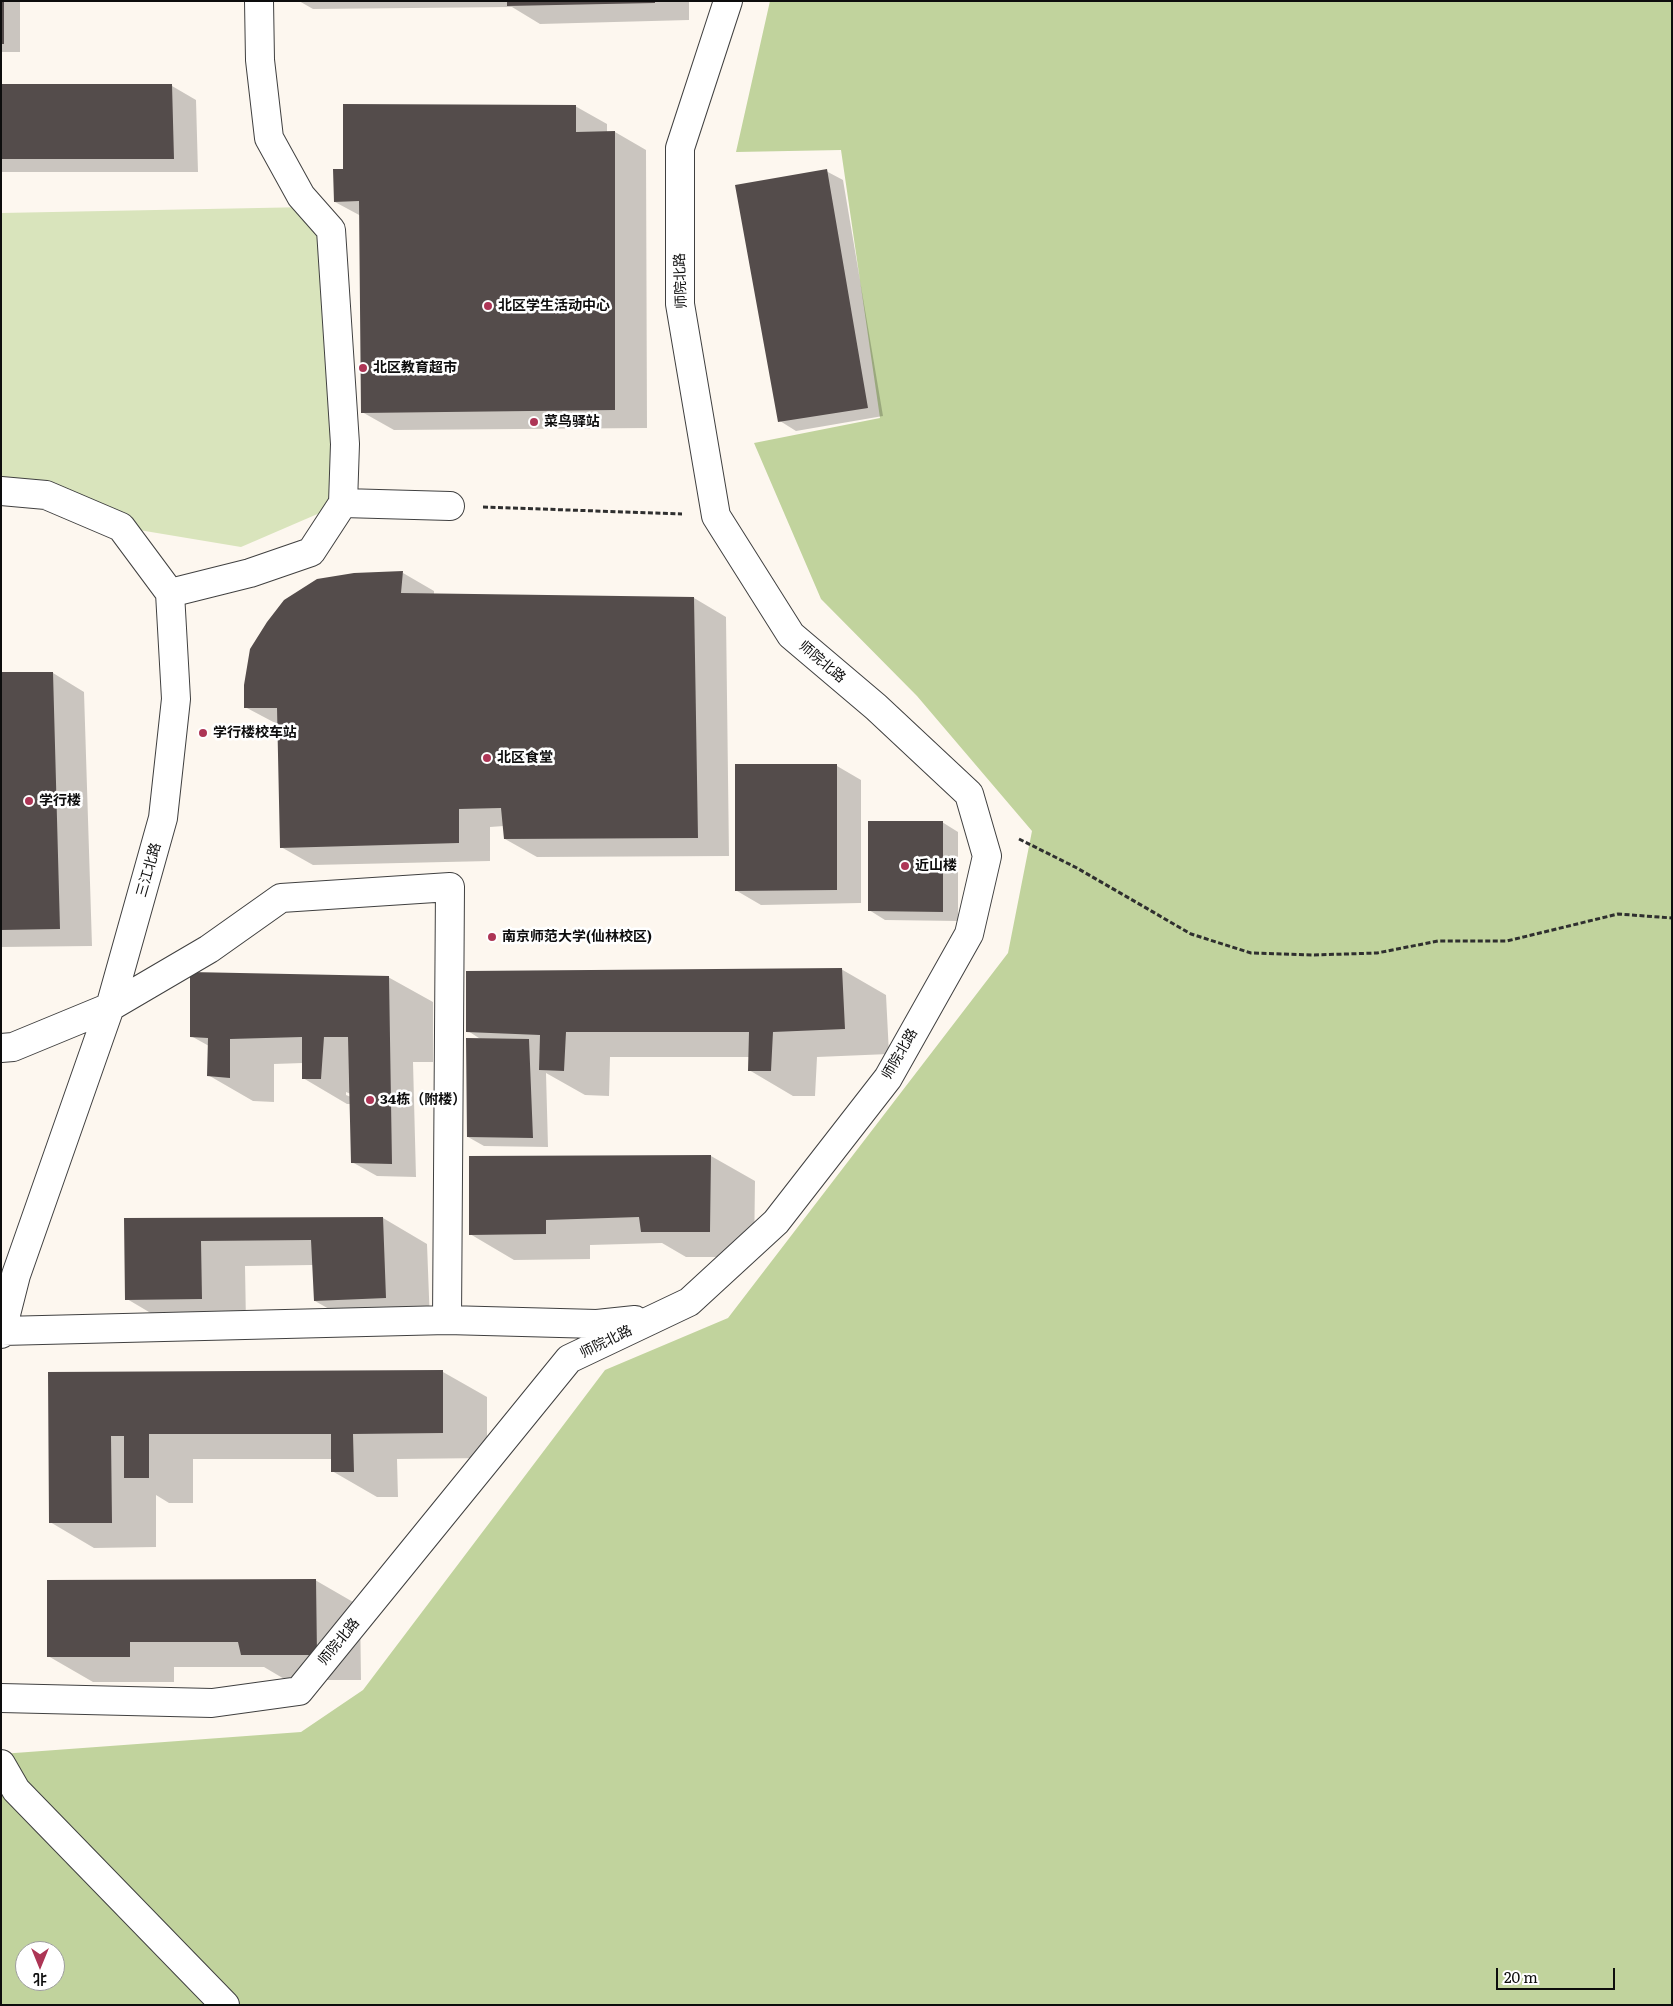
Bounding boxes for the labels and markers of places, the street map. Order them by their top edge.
place label: 北区学生活动中心 [498,298,610,314]
marker: 北区学生活动中心 [482,300,494,312]
place label: 北区教育超市 [373,360,457,376]
marker: 北区教育超市 [357,362,369,374]
place label: 菜鸟驿站 [544,414,600,430]
marker: 菜鸟驿站 [528,416,540,428]
place label: 学行楼校车站 [213,725,297,741]
marker: 学行楼校车站 [197,727,209,739]
place label: 北区食堂 [497,750,553,766]
marker: 北区食堂 [481,752,493,764]
place label: 学行楼 [39,793,81,809]
marker: 学行楼 [23,795,35,807]
place label: 近山楼 [915,858,957,874]
marker: 近山楼 [899,860,911,872]
place label: 南京师范大学(仙林校区) [502,929,652,945]
marker: 南京师范大学(仙林校区) [486,931,498,943]
place label: 34栋（附楼） [380,1092,466,1108]
marker: 34栋（附楼） [364,1094,376,1106]

